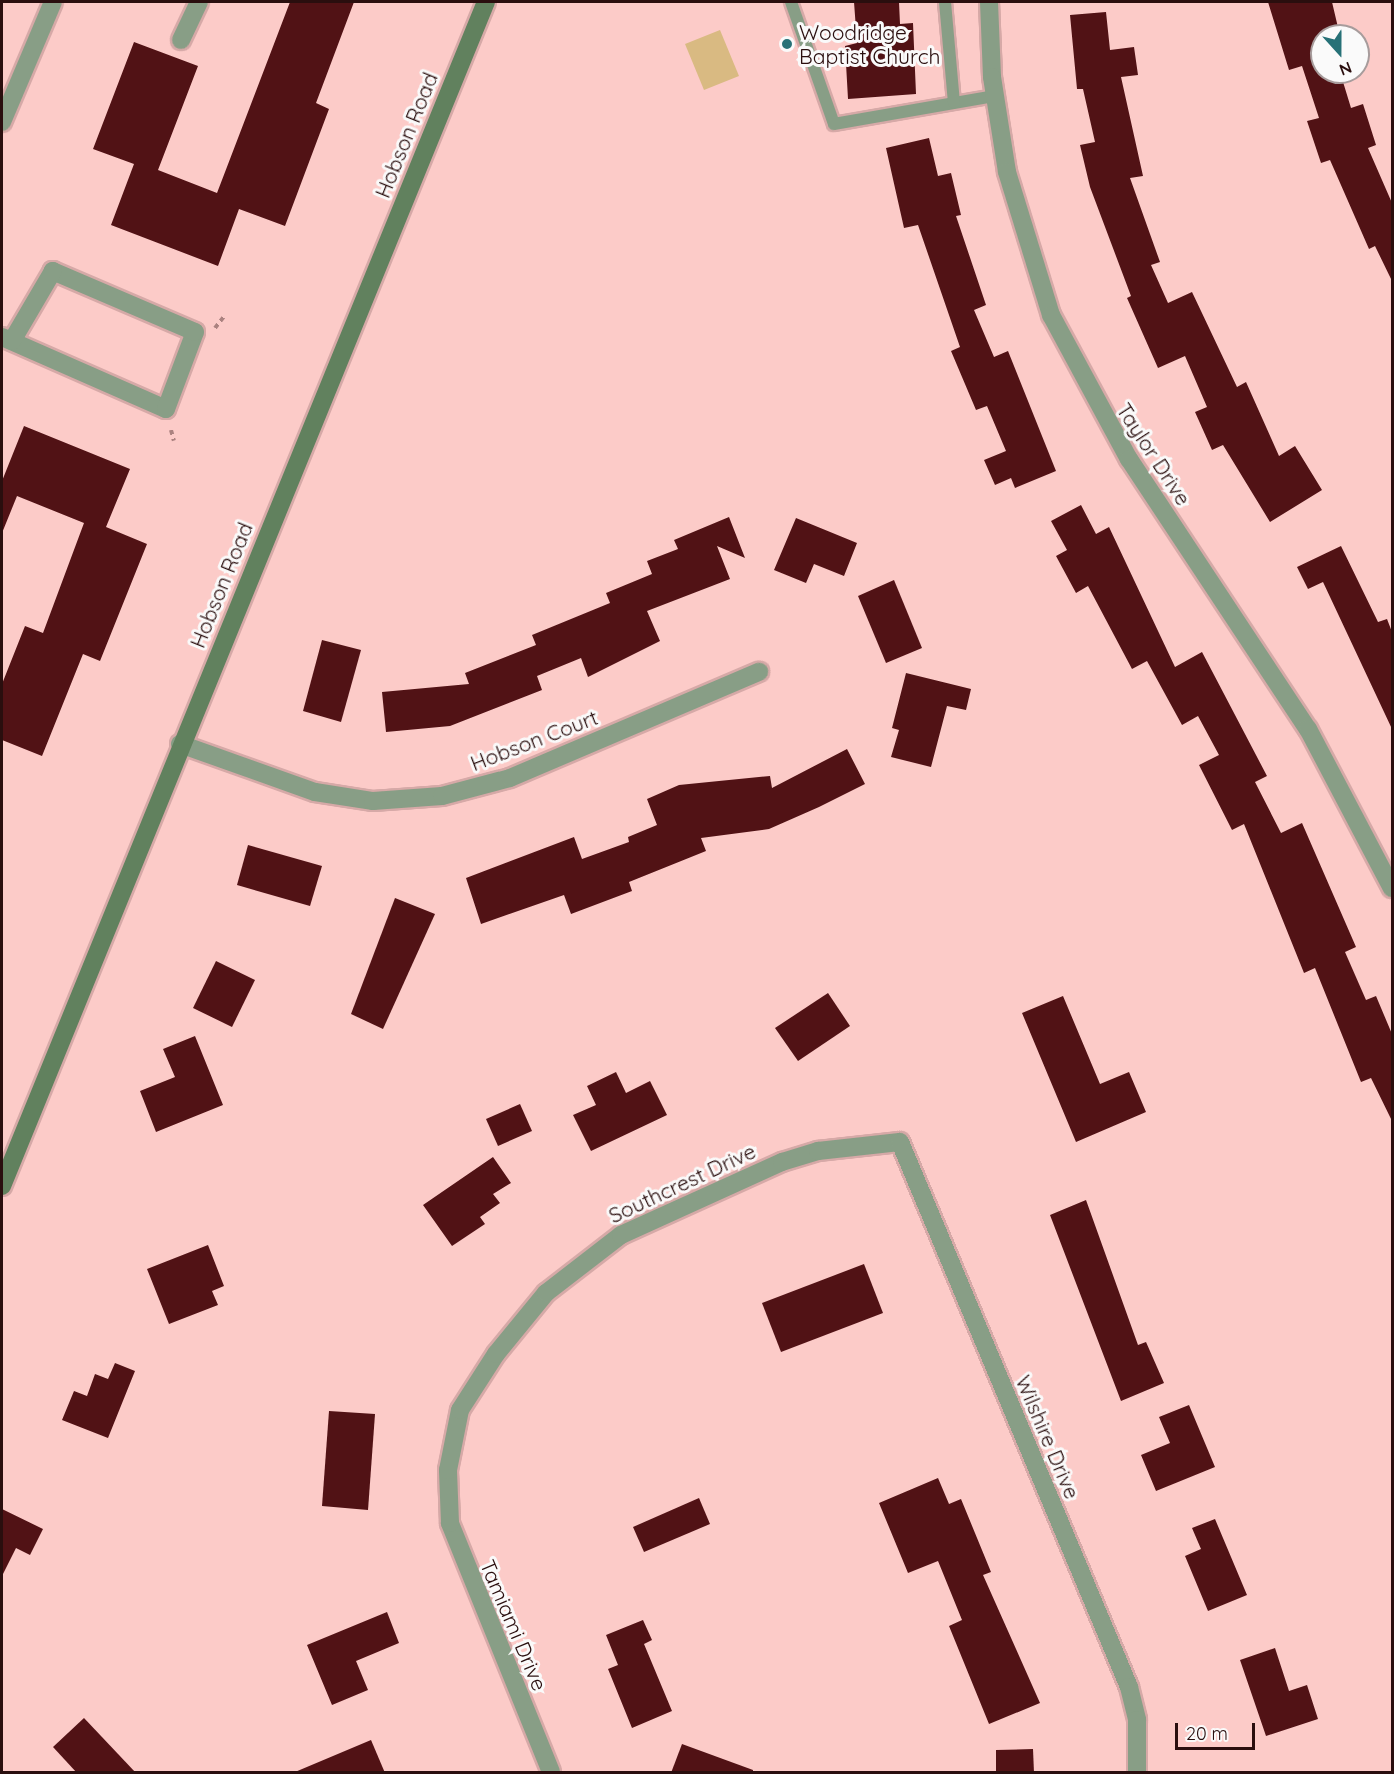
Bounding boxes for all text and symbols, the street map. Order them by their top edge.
place label: Woodridge Baptist Church [799,19,940,69]
north arrow [1310,24,1370,84]
marker: Woodridge Baptist Church [780,37,794,51]
text: N [1337,57,1355,80]
street label: Hobson Road [369,69,443,201]
street label: Taylor Drive [1112,398,1196,510]
street label: Hobson Road [184,519,258,651]
street label: Hobson Court [467,704,601,776]
street label: Southcrest Drive [605,1138,759,1228]
street label: Wilshire Drive [1011,1371,1085,1503]
street label: Tamiami Drive [475,1556,553,1694]
scale bar [1178,1711,1258,1749]
text: 20 m [1186,1722,1228,1745]

